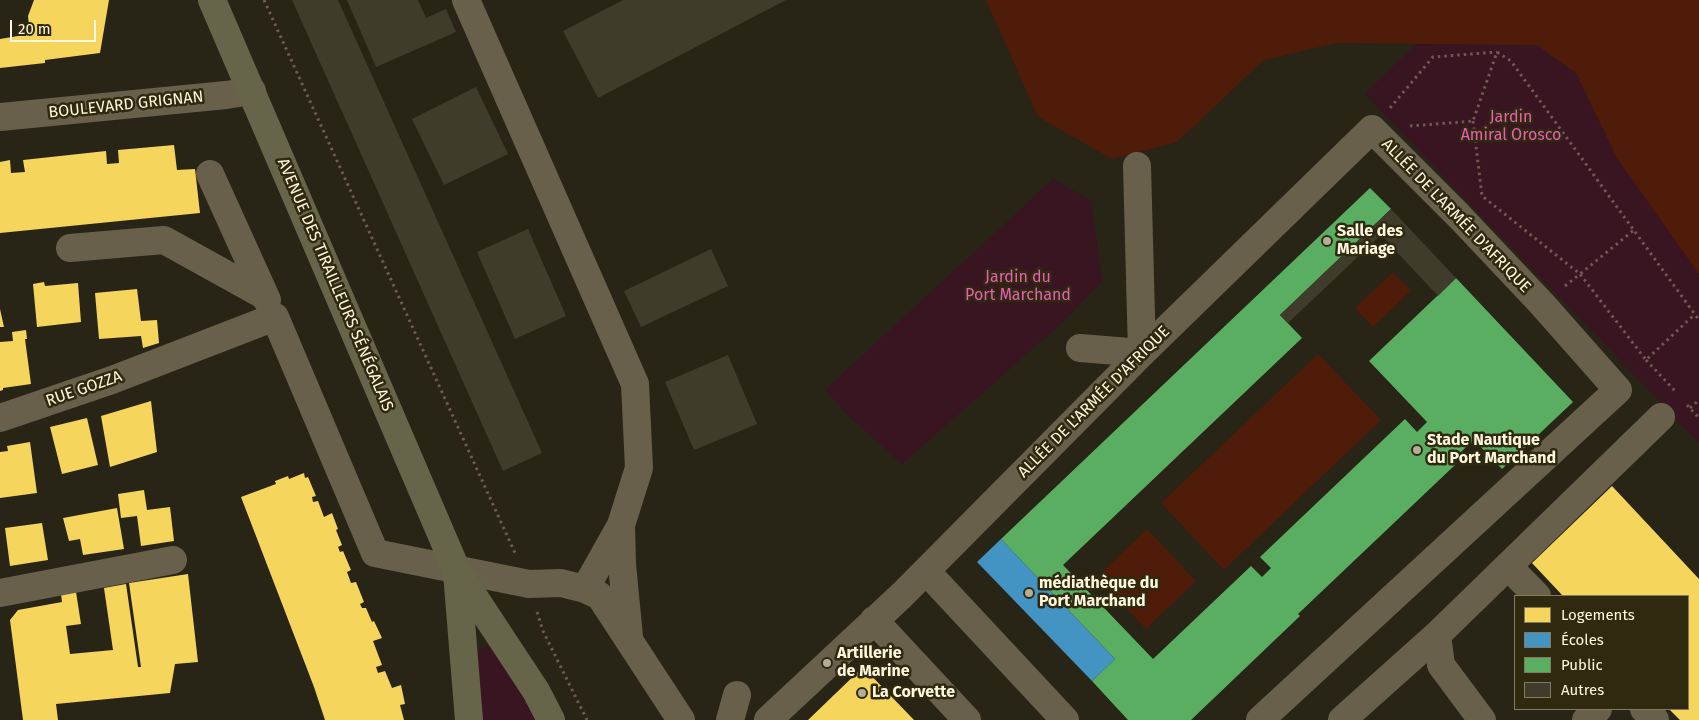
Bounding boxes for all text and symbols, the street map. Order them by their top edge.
scale bar [12,10,99,42]
text: 20 m [18,20,51,38]
street label: BOULEVARD GRIGNAN [48,87,204,123]
park label: Jardin Amiral Orosco [1461,108,1561,146]
street label: ALLÉE DE L'ARMÉE D'AFRIQUE [1377,135,1535,297]
street label: AVENUE DES TIRAILLEURS SÉNÉGALAIS [273,156,397,414]
place label: Salle des Mariage [1337,222,1403,260]
marker: Salle des Mariage [1321,235,1333,247]
park label: Jardin du Port Marchand [965,268,1071,306]
street label: ALLÉE DE L'ARMÉE D'AFRIQUE [1014,322,1174,482]
street label: RUE GOZZA [43,367,125,411]
place label: Stade Nautique du Port Marchand [1427,431,1556,469]
marker: Stade Nautique du Port Marchand [1411,444,1423,456]
place label: médiathèque du Port Marchand [1039,574,1159,612]
marker: médiathèque du Port Marchand [1023,587,1035,599]
legend [1514,595,1689,710]
text: Logements [1561,606,1635,624]
text: Écoles [1561,631,1604,649]
place label: Artillerie de Marine [837,644,910,682]
text: Public [1561,656,1603,674]
marker: Artillerie de Marine [821,657,833,669]
text: Autres [1561,681,1604,699]
place label: La Corvette [872,683,955,703]
marker: La Corvette [856,687,868,699]

